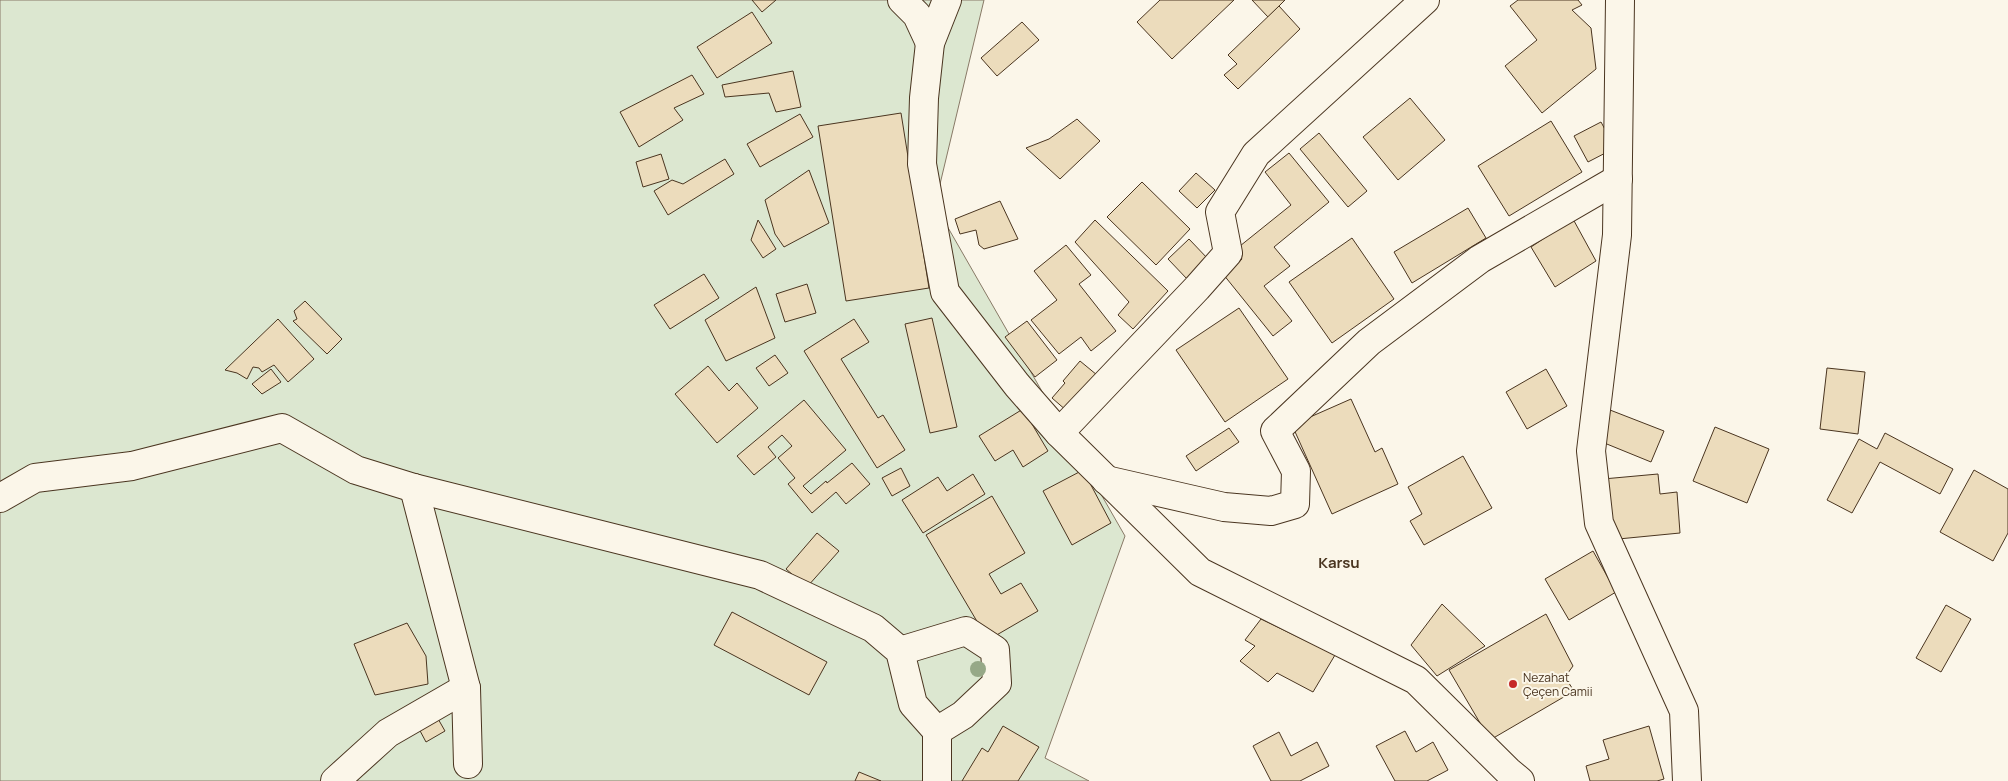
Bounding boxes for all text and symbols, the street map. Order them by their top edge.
district label: Karsu [1318,552,1360,573]
place label: Nezahat Çeçen Camii [1523,669,1592,700]
marker: Nezahat Çeçen Camii [1507,678,1519,690]

